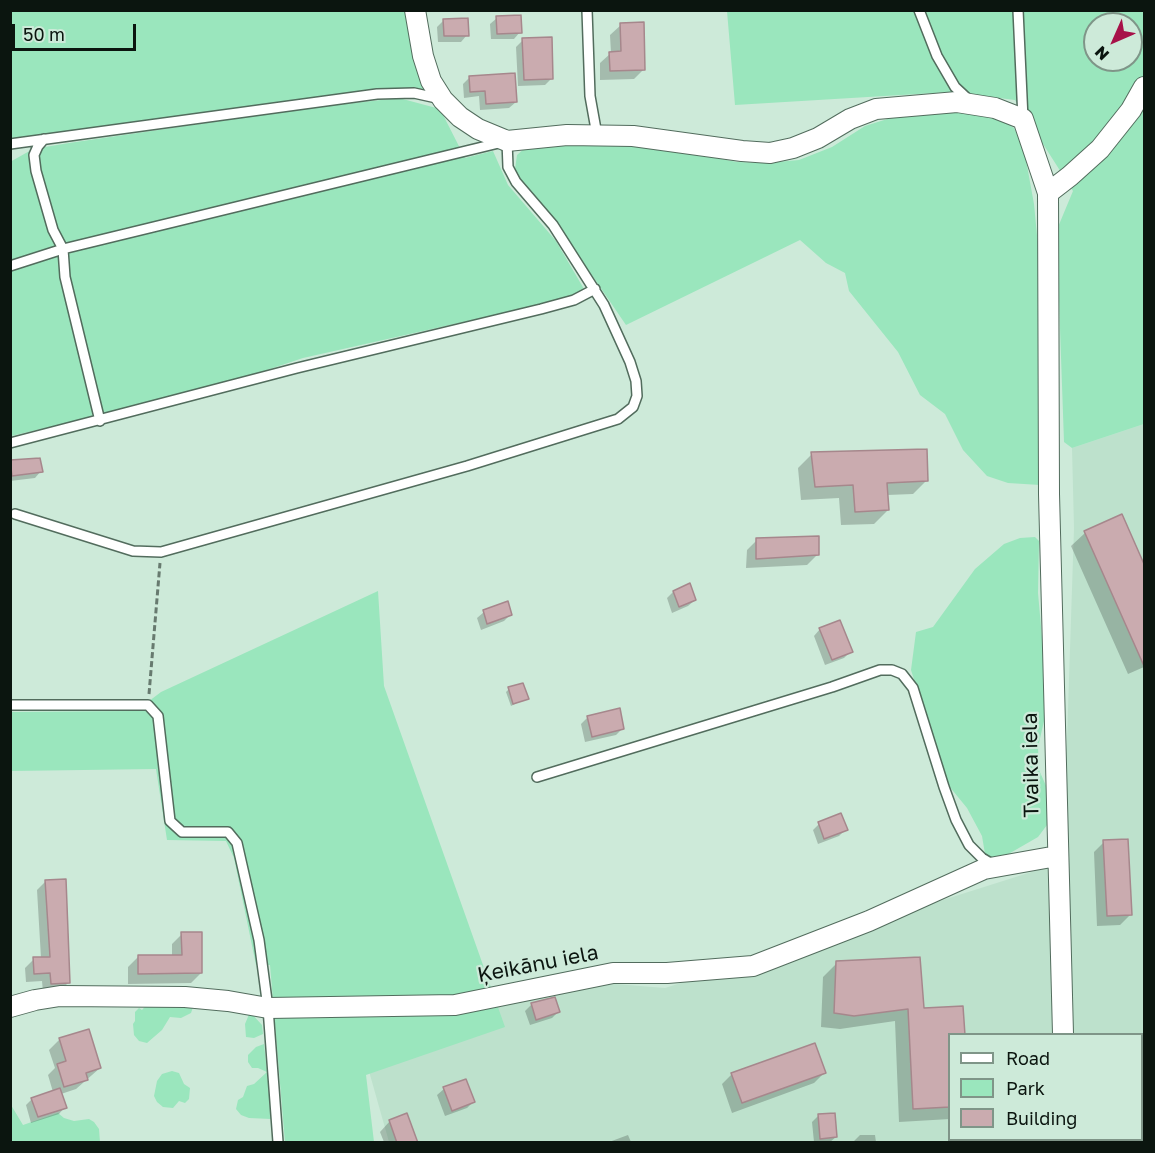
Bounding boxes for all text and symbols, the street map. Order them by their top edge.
scale bar [15,12,140,50]
north arrow [1083,12,1143,72]
text: 50 m [23,23,65,45]
text: N [1090,42,1113,65]
street label: Tvaika iela [1017,712,1045,818]
street label: Ķeikānu iela [475,940,601,988]
legend [948,1033,1143,1141]
text: Road [1006,1047,1050,1069]
text: Park [1006,1077,1045,1099]
text: Building [1006,1107,1077,1129]

